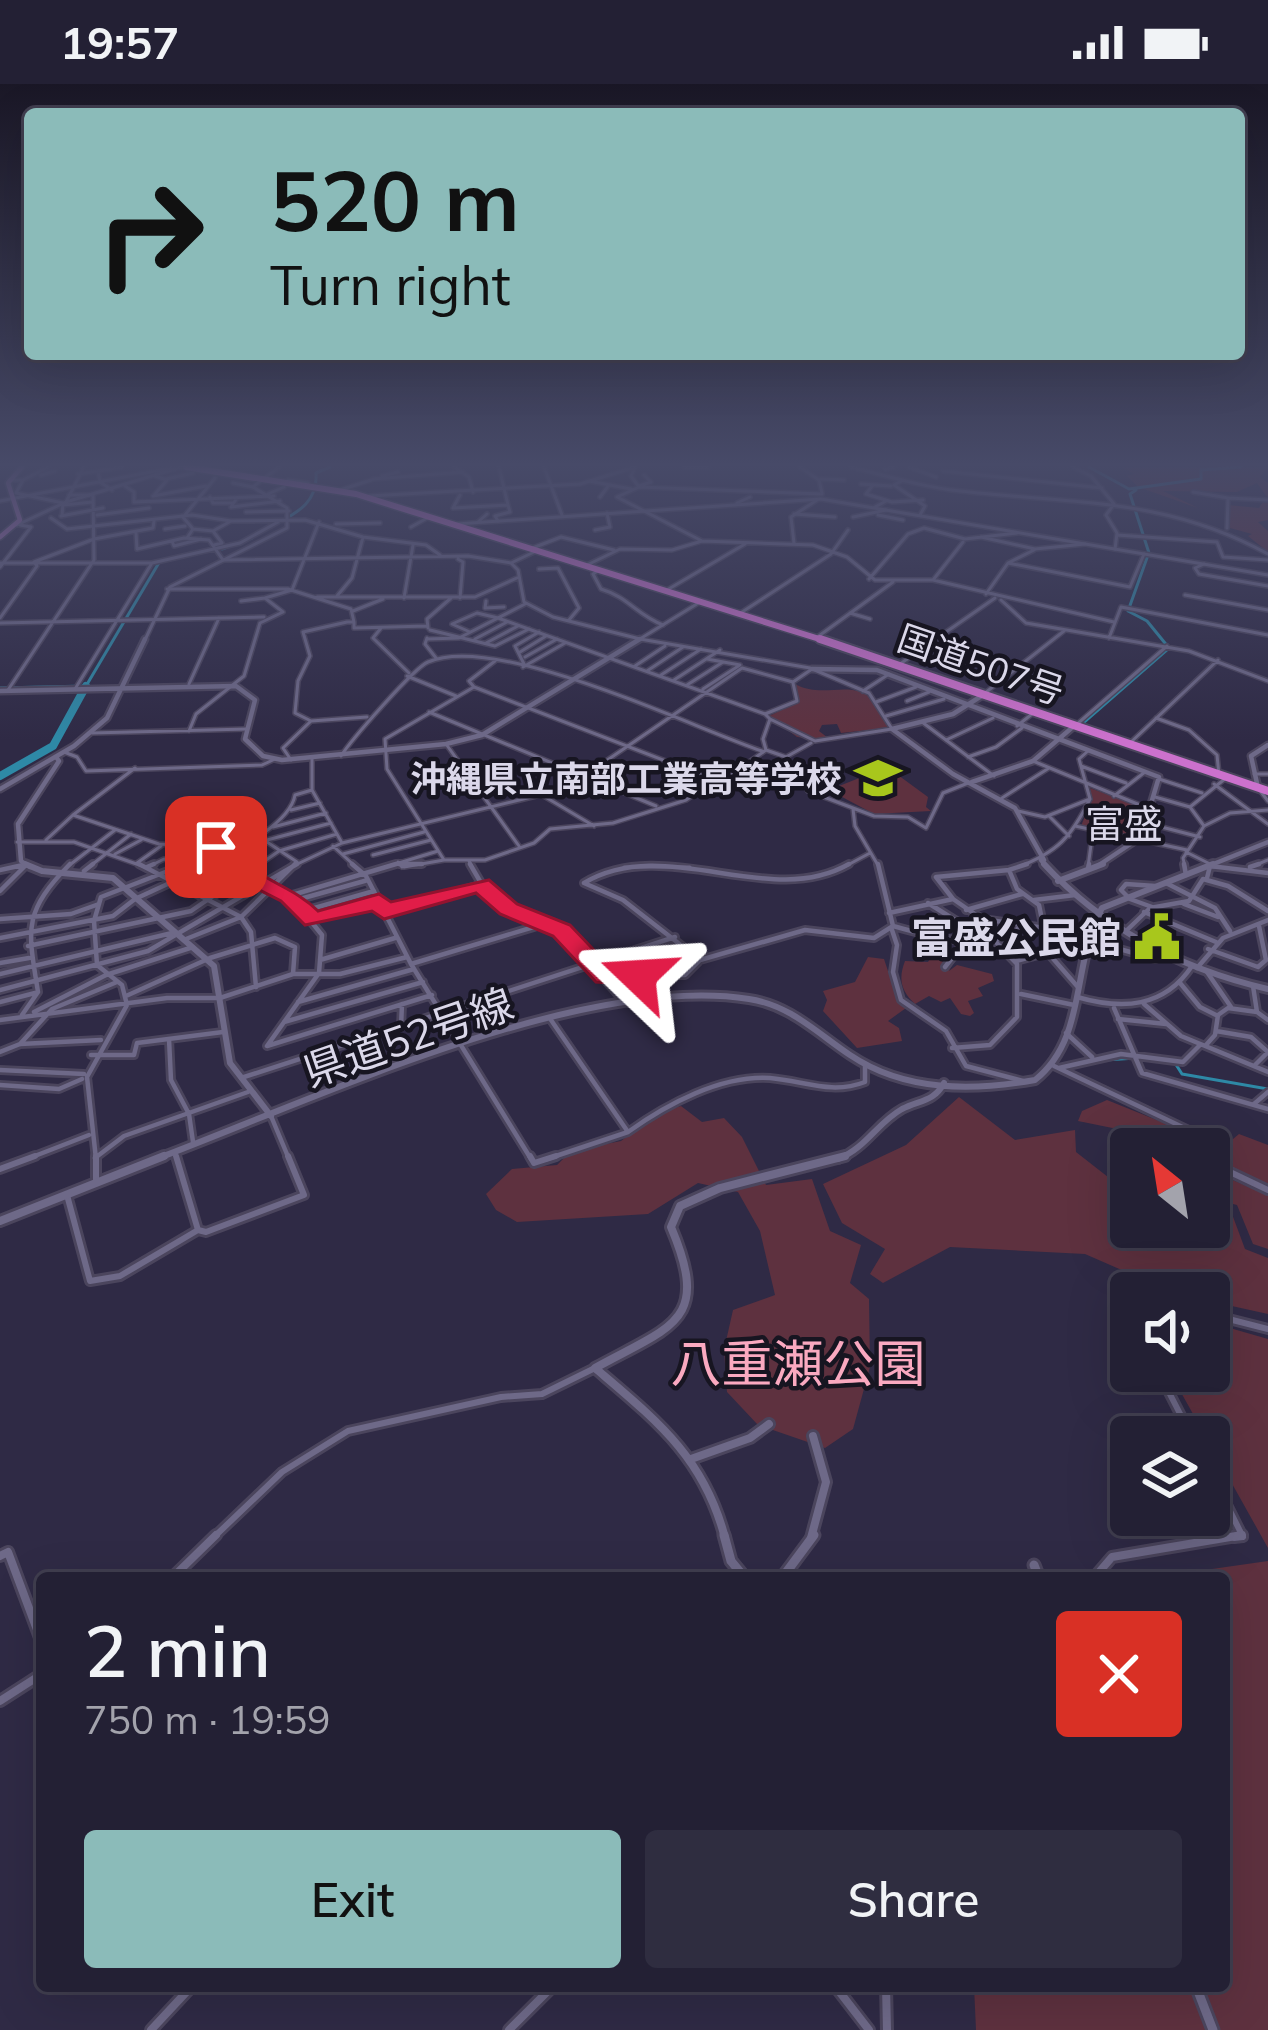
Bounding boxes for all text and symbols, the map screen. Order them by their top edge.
text: 19:57 [60,14,179,70]
text: 520 m [270,147,520,252]
icon: right [72,156,228,312]
text: Turn right [270,251,511,319]
street label: 国道507号 [892,615,1070,713]
school or university icon: 沖縄県立南部工業高等学校 [853,753,903,803]
place label: 沖縄県立南部工業高等学校 [410,756,842,801]
pin [165,796,267,898]
district label: 富盛 [1085,799,1163,848]
icon: arrive [183,814,249,880]
place label: 富盛公民館 [911,911,1121,964]
public building icon: 富盛公民館 [1132,912,1182,962]
position arrow [575,913,701,1039]
street label: 県道52号線 [296,976,520,1098]
north arrow [1110,1128,1230,1248]
map controls [1110,1128,1230,1536]
button: sound [1110,1272,1230,1392]
park label: 八重瀬公園 [670,1331,926,1395]
button: layers [1110,1416,1230,1536]
text: 2 min [84,1605,271,1695]
button: close [1056,1611,1182,1737]
text: 750 m · 19:59 [84,1695,330,1744]
button: Exit [84,1830,621,1968]
button: Share [645,1830,1182,1968]

